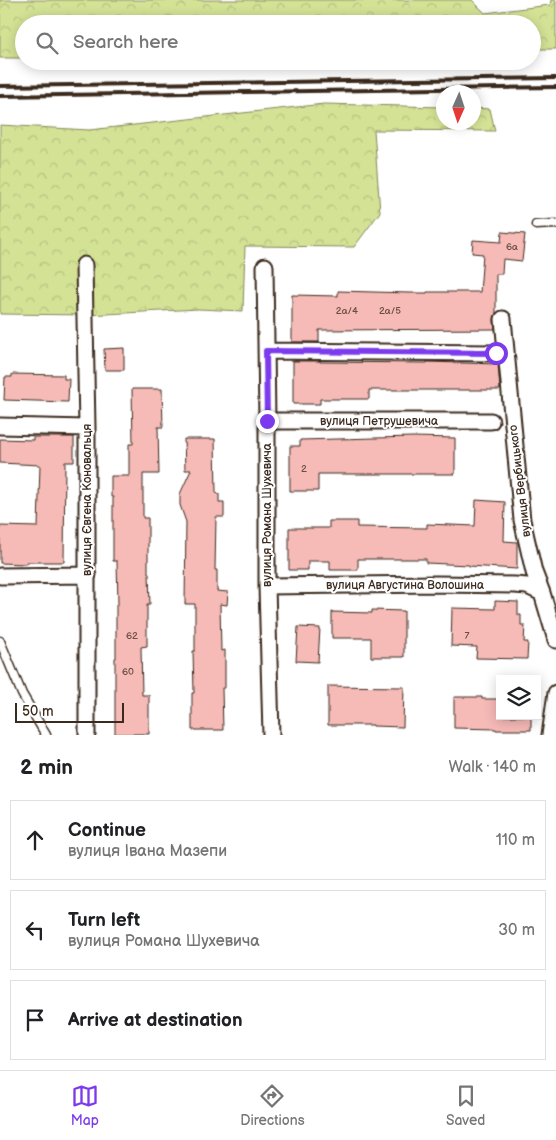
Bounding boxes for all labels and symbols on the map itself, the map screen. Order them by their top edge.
north arrow [436,85,481,130]
house number: 6а [506,241,518,253]
house number: 2а/4 [336,305,358,317]
house number: 2а/5 [379,305,401,317]
route start [485,342,508,365]
route end [256,410,279,433]
street label: вулиця Петрушевича [320,414,438,429]
street label: вулиця Євгена Коновальця [80,424,95,576]
street label: вулиця Вербицького [506,424,534,538]
street label: вулиця Романа Шухевича [260,443,275,587]
house number: 2 [301,463,307,475]
street label: вулиця Августина Волошина [326,578,484,593]
house number: 62 [126,630,138,642]
house number: 7 [465,630,470,642]
house number: 60 [122,666,134,678]
scale bar [15,700,124,723]

